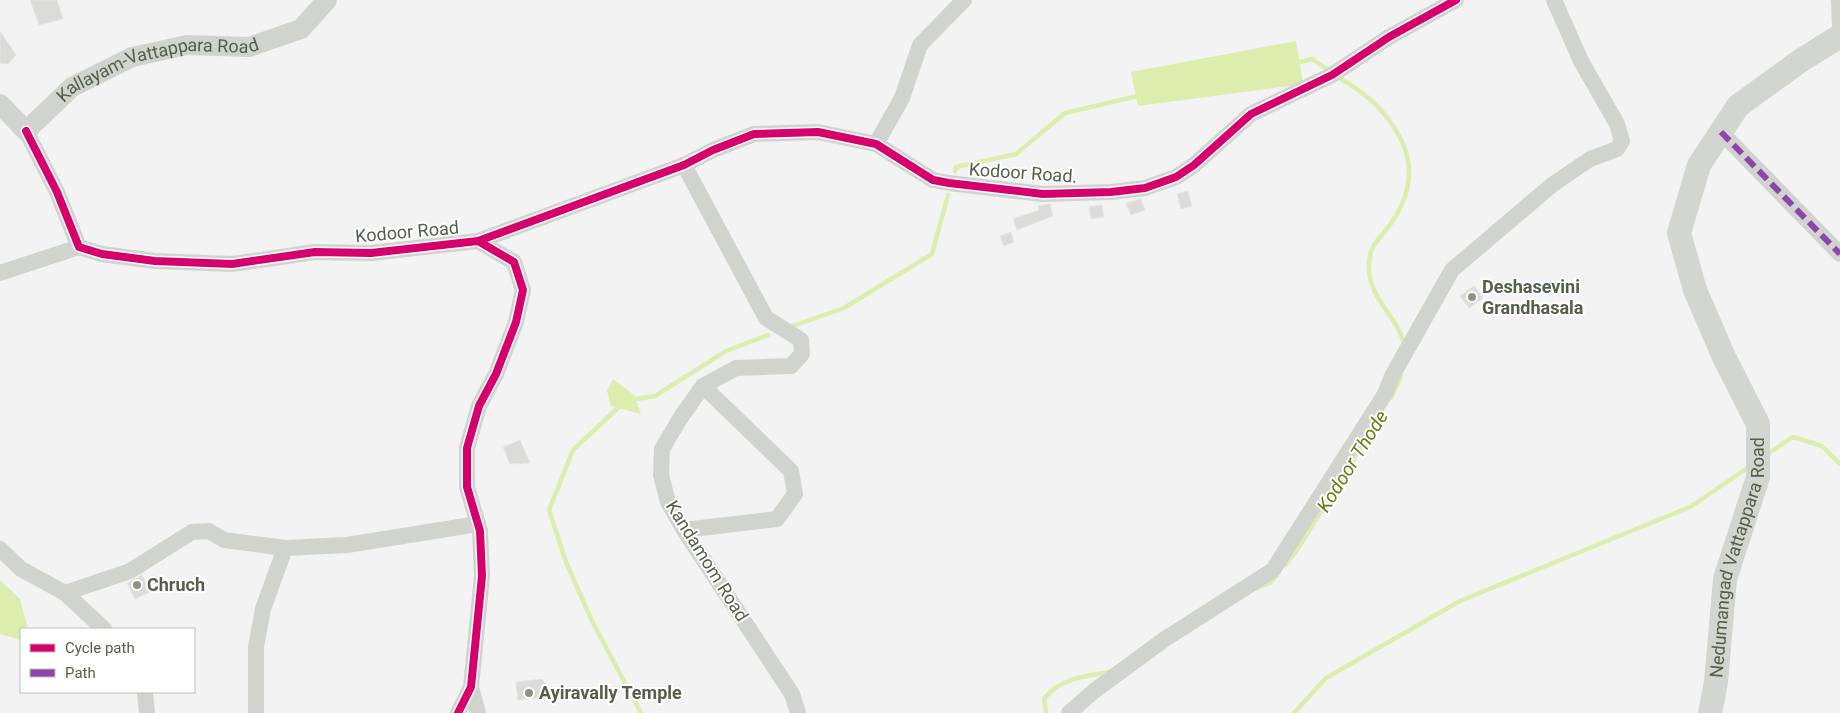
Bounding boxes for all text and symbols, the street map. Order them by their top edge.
street label: Kallayam-Vattappara Road [52,33,261,106]
street label: Kodoor Road. [968,158,1078,187]
street label: Kodoor Road [354,217,460,246]
place label: Deshasevini Grandhasala [1482,276,1584,318]
marker: Deshasevini Grandhasala [1466,291,1478,303]
water label: Kodoor Thode [1312,406,1393,516]
street label: Nedumangad Vattappara Road [1705,437,1768,679]
street label: Kandamom Road [662,496,753,625]
place label: Chruch [147,574,205,595]
marker: Chruch [131,579,143,591]
legend [20,628,195,693]
text: Cycle path [65,639,135,657]
text: Path [65,664,96,682]
place label: Ayiravally Temple [539,682,682,703]
marker: Ayiravally Temple [523,687,535,699]

